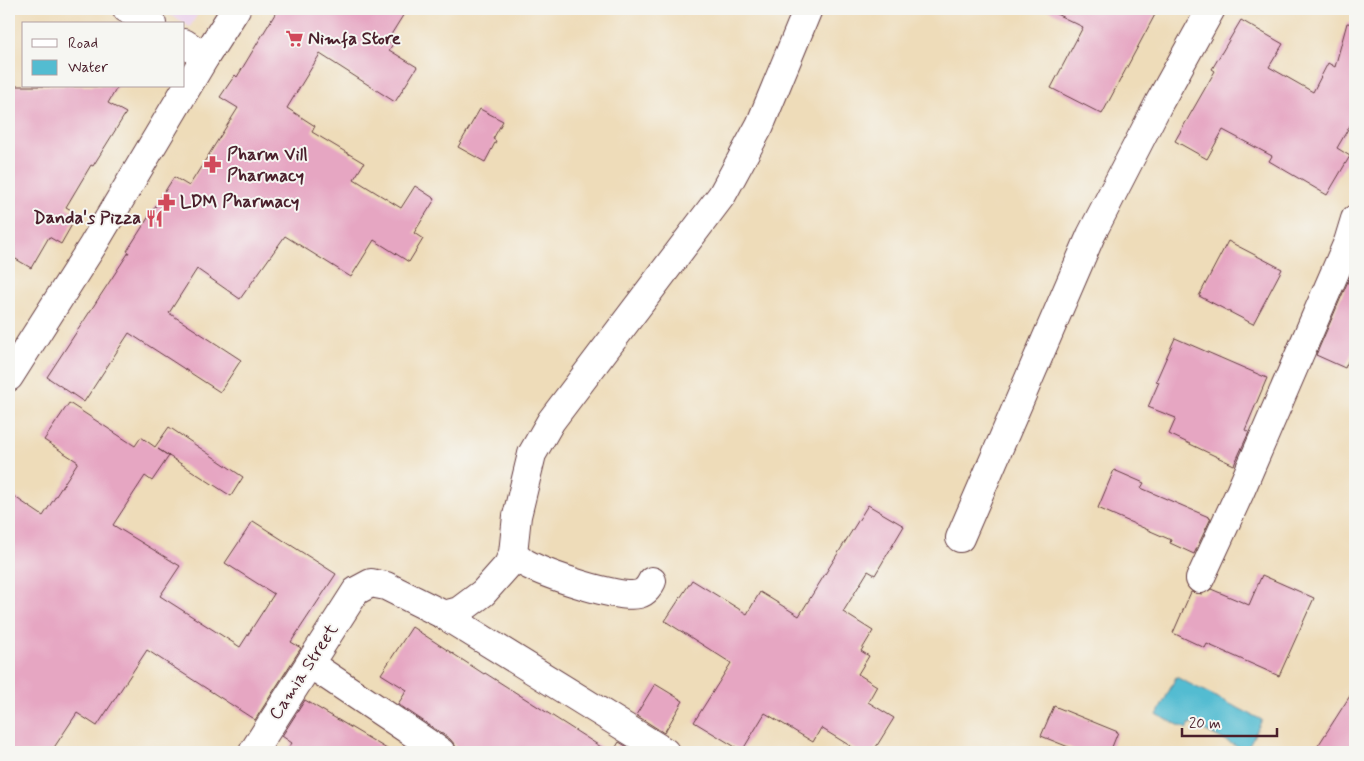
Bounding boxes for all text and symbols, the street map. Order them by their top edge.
legend [22,22,185,88]
place label: Nimfa Store [308,27,401,51]
supermarket icon: Nimfa Store [284,29,304,49]
text: Road [68,34,98,54]
text: Water [68,58,108,78]
place label: Pharm Vill Pharmacy [227,143,308,188]
pharmacy icon: Pharm Vill Pharmacy [203,155,223,175]
place label: LDM Pharmacy [180,190,299,214]
pharmacy icon: LDM Pharmacy [156,192,176,212]
place label: Danda's Pizza [33,206,141,230]
restaurant icon: Danda's Pizza [145,208,165,228]
street label: Camia Street [264,619,344,725]
scale bar [1182,706,1276,738]
text: 20 m [1189,714,1221,734]

